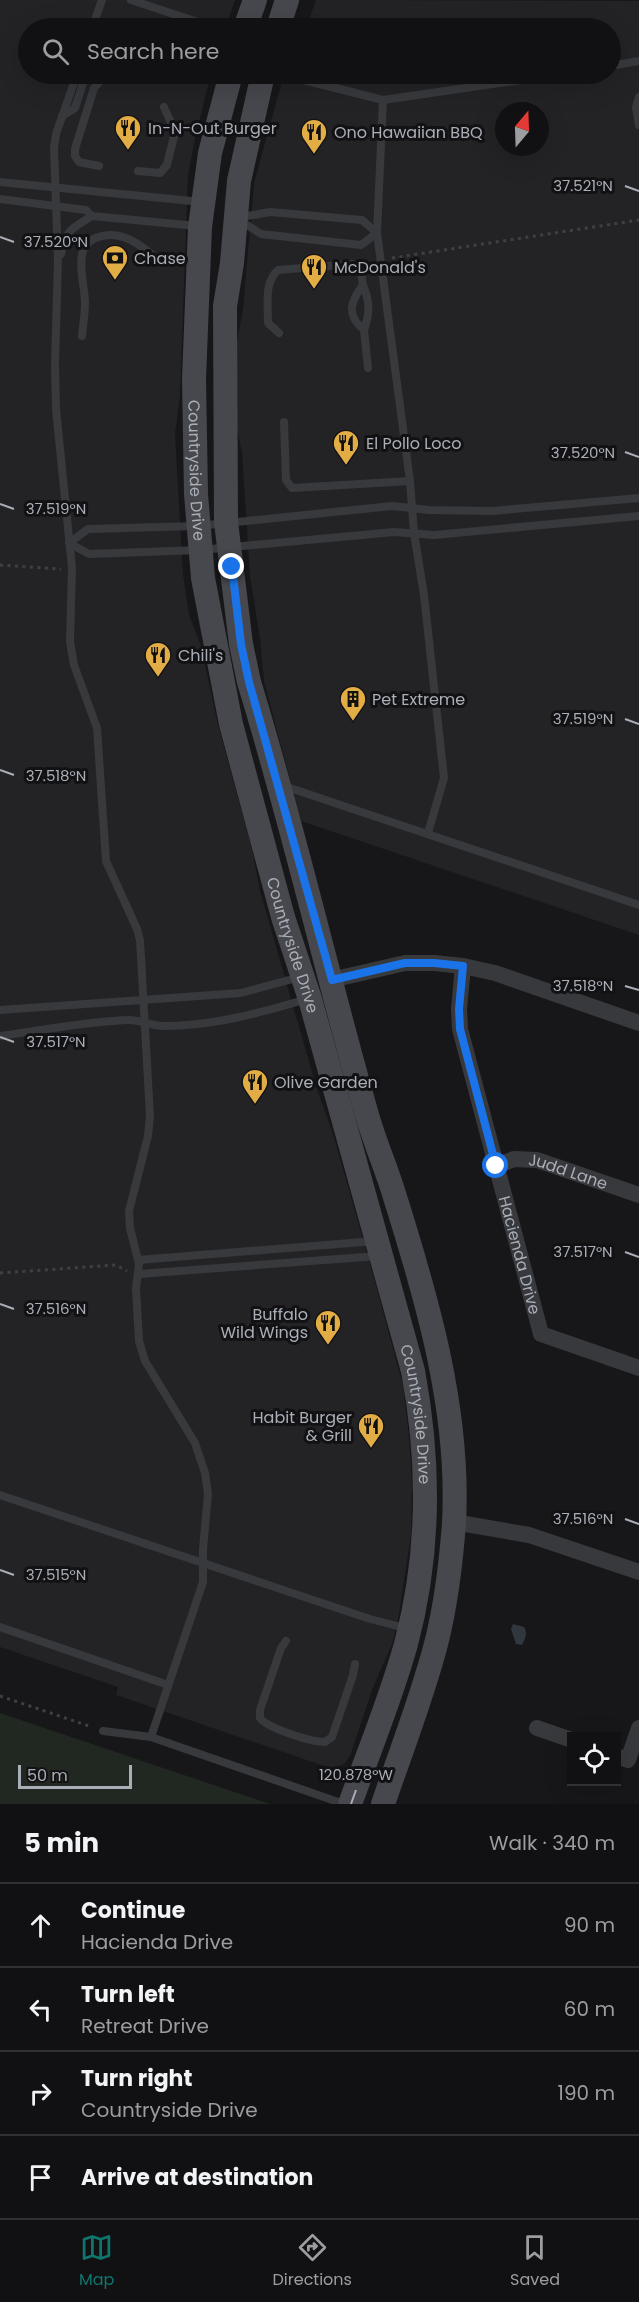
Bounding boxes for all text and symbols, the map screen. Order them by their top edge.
search box [18,18,621,84]
icon: search [39,35,72,68]
text: Search here [87,36,220,67]
north arrow [495,102,549,156]
restaurant icon: In-N-Out Burger [113,113,143,151]
place label: In-N-Out Burger [148,117,277,140]
restaurant icon: Ono Hawaiian BBQ [299,117,329,155]
place label: Ono Hawaiian BBQ [334,121,483,144]
text: 37.521°N [553,175,613,196]
text: 37.520°N [24,231,88,252]
bank icon: Chase [100,243,130,281]
place label: Chase [134,247,186,270]
restaurant icon: McDonald's [299,252,329,290]
place label: McDonald's [334,256,426,279]
street label: Countryside Drive [183,400,211,542]
restaurant icon: El Pollo Loco [331,428,361,466]
place label: El Pollo Loco [366,432,461,455]
text: 37.520°N [551,442,615,463]
text: 37.519°N [26,498,86,519]
route end [218,553,244,579]
restaurant icon: Chili's [143,640,173,678]
place label: Chili's [178,644,223,667]
building icon: Pet Extreme [338,684,368,722]
place label: Pet Extreme [372,688,465,711]
text: 37.519°N [553,708,613,729]
text: 37.518°N [26,765,86,786]
street label: Countryside Drive [261,874,325,1016]
text: 37.518°N [553,975,613,996]
text: 37.517°N [26,1031,86,1052]
restaurant icon: Olive Garden [240,1067,270,1105]
place label: Olive Garden [274,1071,378,1094]
street label: Judd Lane [528,1148,611,1195]
route start [482,1152,508,1178]
street label: Hacienda Drive [493,1193,547,1317]
text: 37.517°N [553,1241,613,1262]
text: 37.516°N [26,1298,86,1319]
place label: Buffalo Wild Wings [220,1303,308,1344]
restaurant icon: Buffalo Wild Wings [313,1308,343,1346]
street label: Countryside Drive [395,1342,436,1485]
place label: Habit Burger & Grill [253,1406,352,1447]
restaurant icon: Habit Burger & Grill [356,1411,386,1449]
text: 37.516°N [553,1508,613,1529]
text: 37.515°N [26,1564,86,1585]
map controls [567,1732,621,1786]
button: locate [567,1732,621,1786]
scale bar [18,1762,132,1790]
text: 50 m [27,1764,68,1787]
text: 120.878°W [319,1764,393,1785]
text: 5 min [24,1825,99,1861]
text: Walk · 340 m [489,1829,615,1857]
text: Continue [81,1895,185,1926]
icon: ahead [24,1909,57,1942]
text: 90 m [564,1911,615,1939]
text: Hacienda Drive [81,1928,233,1956]
text: Turn left [81,1979,175,2010]
icon: left [24,1993,57,2026]
text: 60 m [564,1995,615,2023]
text: Retreat Drive [81,2012,209,2040]
text: Turn right [81,2063,192,2094]
icon: right [24,2077,57,2110]
text: 190 m [558,2079,615,2107]
text: Countryside Drive [81,2096,258,2124]
icon: arrive [24,2161,57,2194]
text: Arrive at destination [81,2162,313,2193]
tab: Map [79,2231,114,2292]
tab: Directions [273,2231,352,2292]
tab: Saved [510,2231,560,2292]

